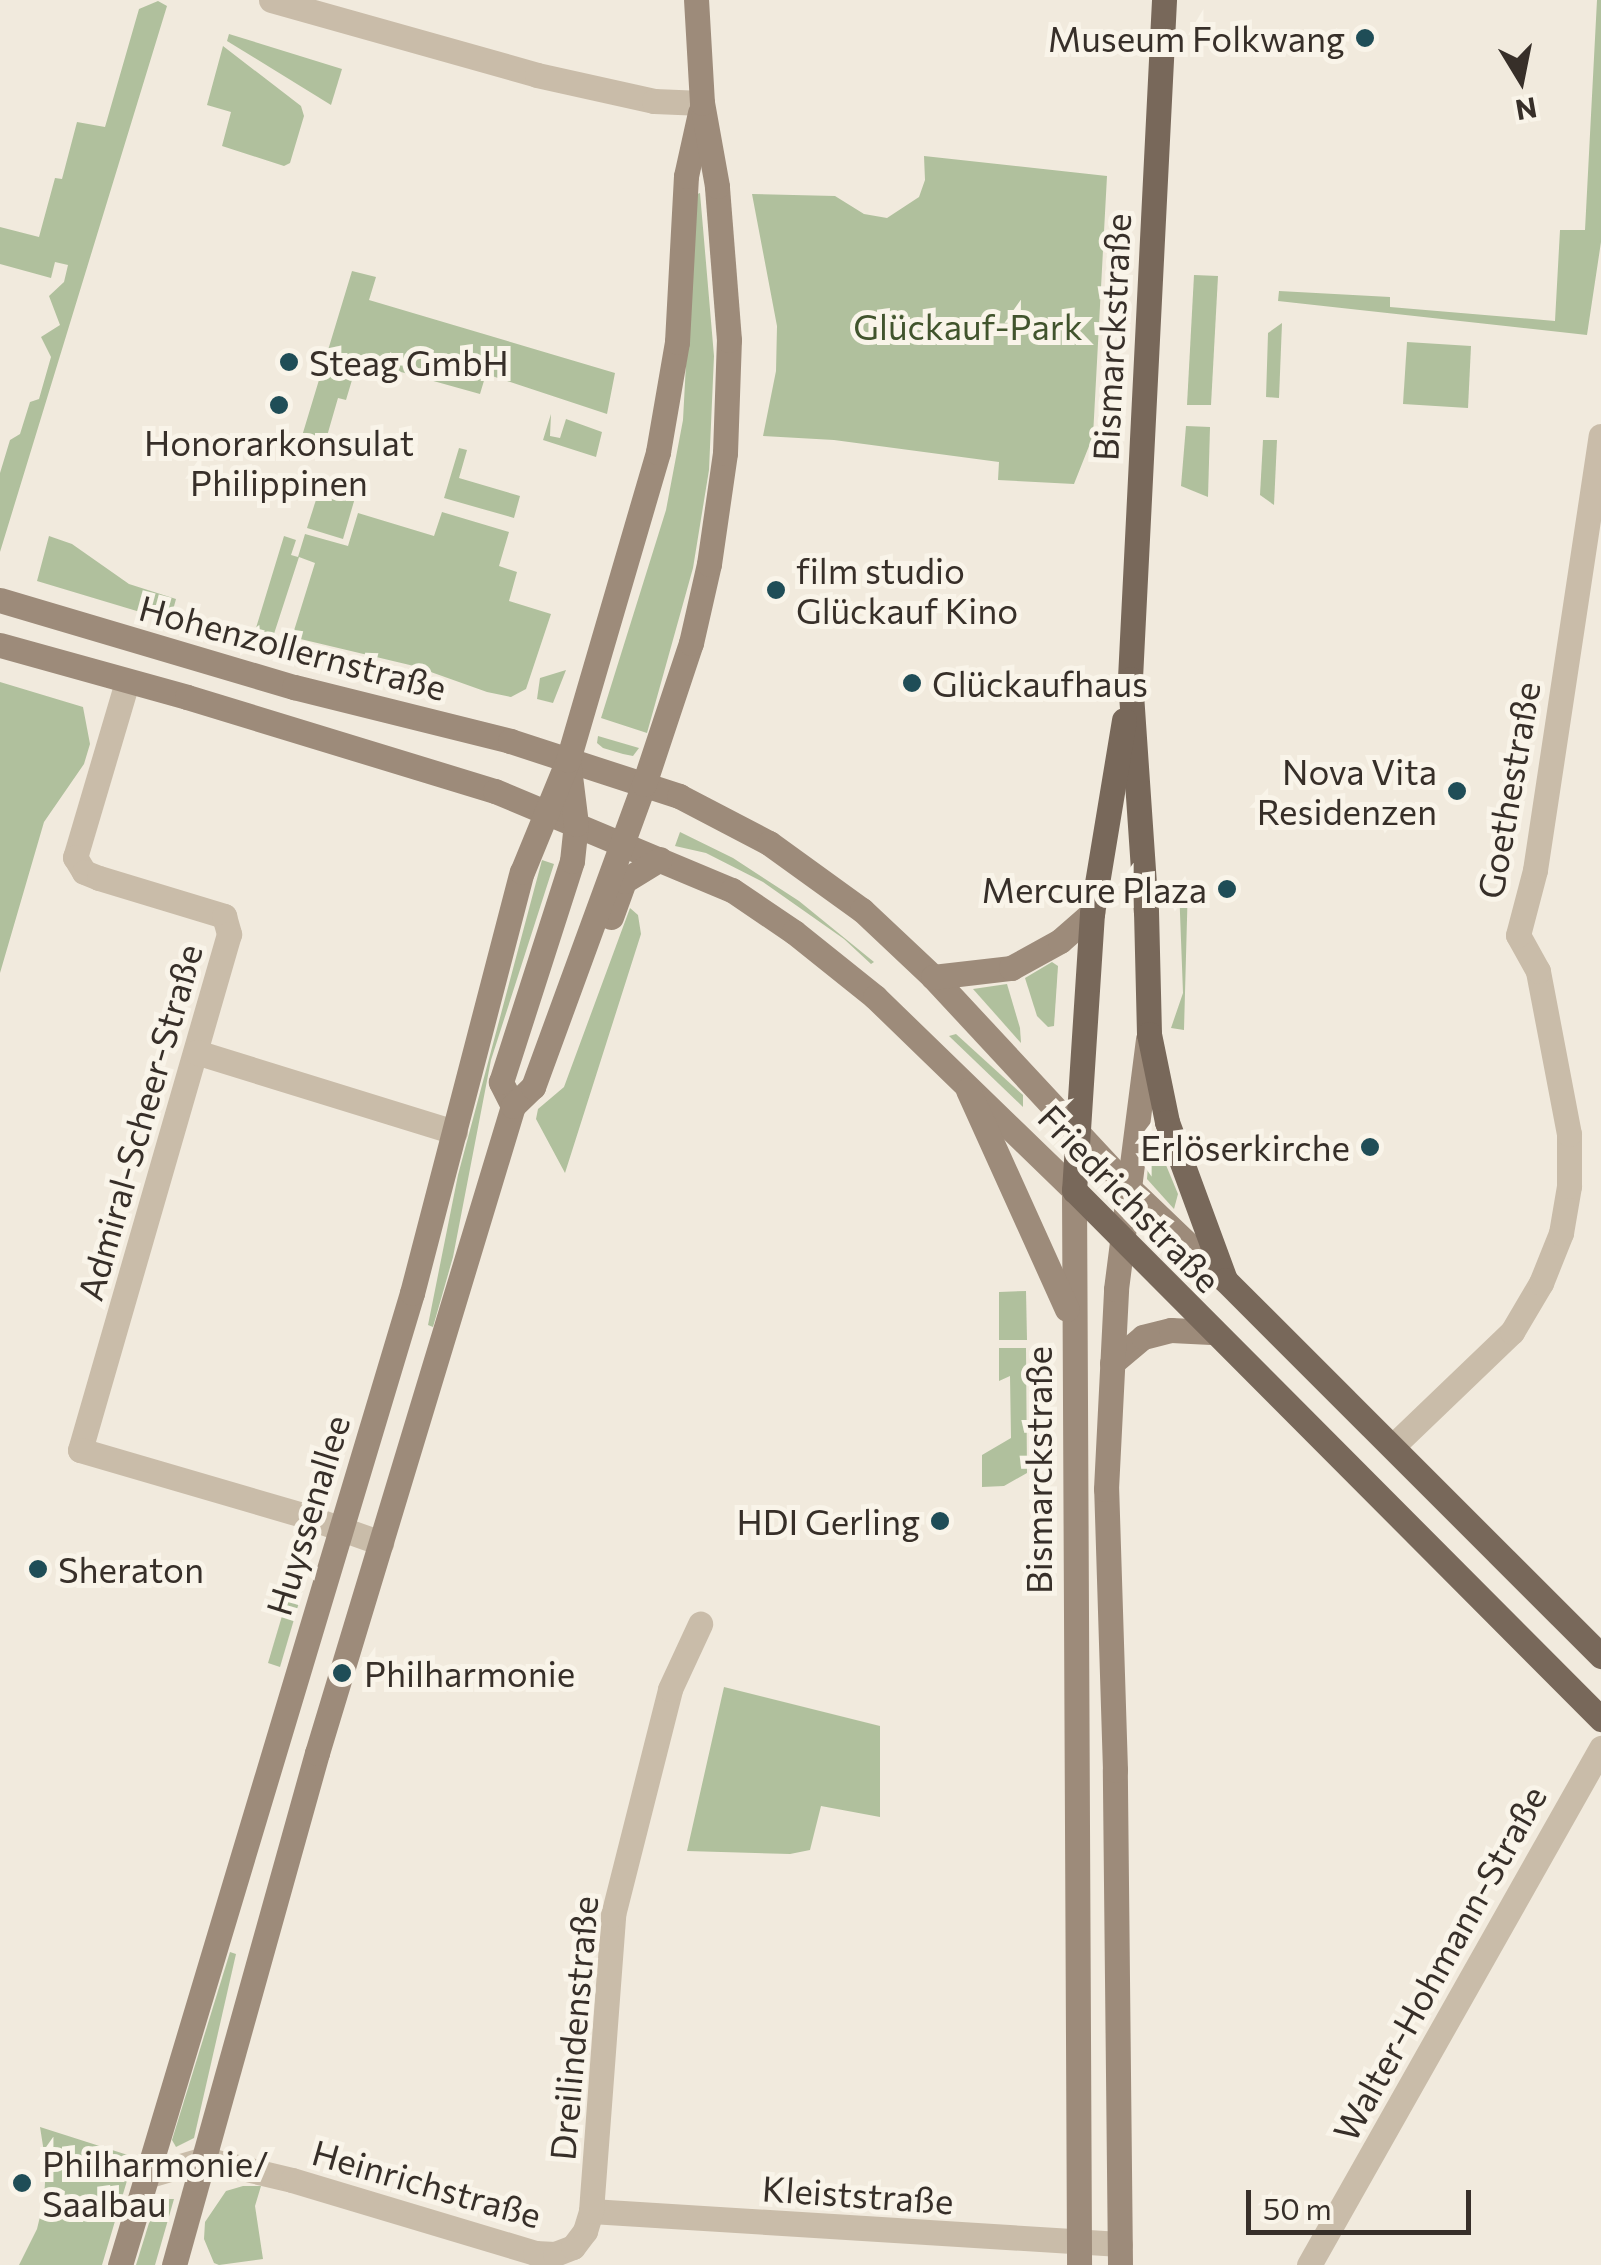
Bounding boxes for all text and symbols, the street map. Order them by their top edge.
place label: Museum Folkwang [1048,17,1345,59]
marker: Museum Folkwang [1354,27,1376,49]
north arrow [1471,30,1571,130]
text: N [1513,91,1540,128]
street label: Bismarckstraße [1084,212,1138,462]
park label: Glückauf-Park [853,305,1083,347]
place label: Steag GmbH [309,341,509,383]
marker: Steag GmbH [278,351,300,373]
marker: Honorarkonsulat Philippinen [268,394,290,416]
place label: Honorarkonsulat Philippinen [144,421,414,503]
place label: film studio Glückauf Kino [796,549,1018,631]
marker: film studio Glückauf Kino [765,579,787,601]
street label: Hohenzollernstraße [135,586,451,708]
place label: Glückaufhaus [932,662,1148,704]
marker: Glückaufhaus [901,672,923,694]
street label: Goethestraße [1468,678,1548,902]
place label: Nova Vita Residenzen [1257,750,1437,832]
marker: Nova Vita Residenzen [1446,780,1468,802]
place label: Mercure Plaza [981,868,1207,910]
marker: Mercure Plaza [1216,878,1238,900]
street label: Admiral-Scheer-Straße [68,939,210,1305]
street label: Friedrichstraße [1030,1096,1230,1300]
place label: Erlöserkirche [1140,1126,1350,1168]
marker: Erlöserkirche [1359,1136,1381,1158]
street label: Bismarckstraße [1017,1346,1059,1594]
street label: Huyssenallee [257,1410,357,1620]
place label: HDI Gerling [736,1500,920,1542]
marker: HDI Gerling [929,1510,951,1532]
place label: Sheraton [58,1548,204,1590]
marker: Sheraton [27,1558,49,1580]
place label: Philharmonie [364,1652,575,1694]
marker: Philharmonie [329,1660,355,1686]
street label: Walter-Hohmann-Straße [1324,1778,1554,2148]
street label: Dreilindenstraße [541,1894,605,2162]
street label: Heinrichstraße [308,2130,546,2236]
place label: Philharmonie/ Saalbau [42,2142,269,2224]
street label: Kleiststraße [761,2166,955,2222]
scale bar [1251,2170,1476,2232]
marker: Philharmonie/ Saalbau [11,2172,33,2194]
text: 50 m [1263,2189,1332,2226]

